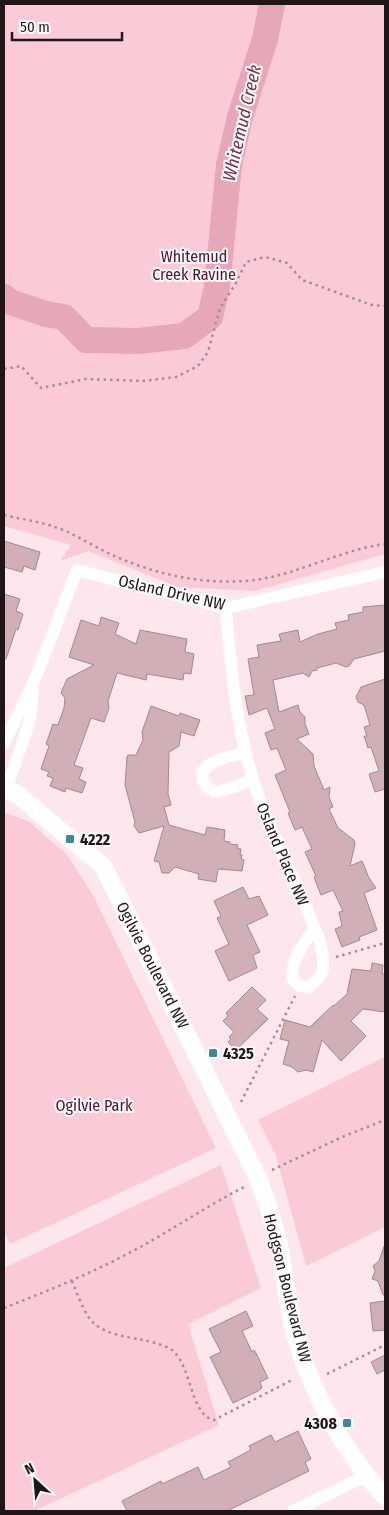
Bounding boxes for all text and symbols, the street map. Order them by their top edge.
scale bar [12,10,122,42]
text: 50 m [20,18,50,36]
water label: Whitemud Creek [218,63,266,183]
park label: Whitemud Creek Ravine [152,247,236,284]
street label: Osland Drive NW [117,571,227,614]
street label: Osland Place NW [252,800,313,908]
place label: 4222 [80,830,111,849]
marker: 4222 [64,833,76,845]
street label: Ogilvie Boulevard NW [112,899,193,1032]
place label: 4325 [223,1044,254,1063]
marker: 4325 [207,1047,219,1059]
park label: Ogilvie Park [56,1096,133,1115]
street label: Hodgson Boulevard NW [260,1212,315,1365]
place label: 4308 [304,1414,338,1433]
marker: 4308 [341,1417,353,1429]
north arrow [10,1455,60,1505]
text: N [22,1459,37,1478]

